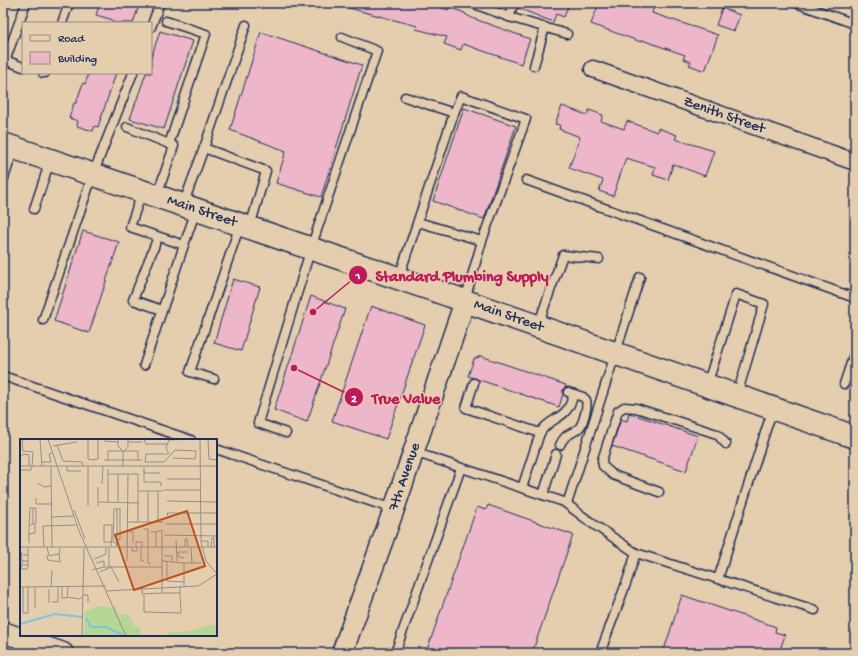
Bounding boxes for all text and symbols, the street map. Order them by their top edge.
legend [22,22,152,74]
text: Road [58,33,85,47]
text: Building [57,53,97,67]
street label: Zenith Street [681,93,769,139]
street label: Main Street [165,191,241,232]
callout: Standard Plumbing Supply [348,261,557,289]
text: Standard Plumbing Supply [375,269,549,288]
text: 1 [355,270,361,284]
street label: Main Street [471,296,548,337]
callout: True Value [344,383,448,411]
text: True Value [370,391,441,410]
text: 2 [351,393,357,407]
inset map [20,439,217,636]
street label: 7th Avenue [385,440,425,514]

